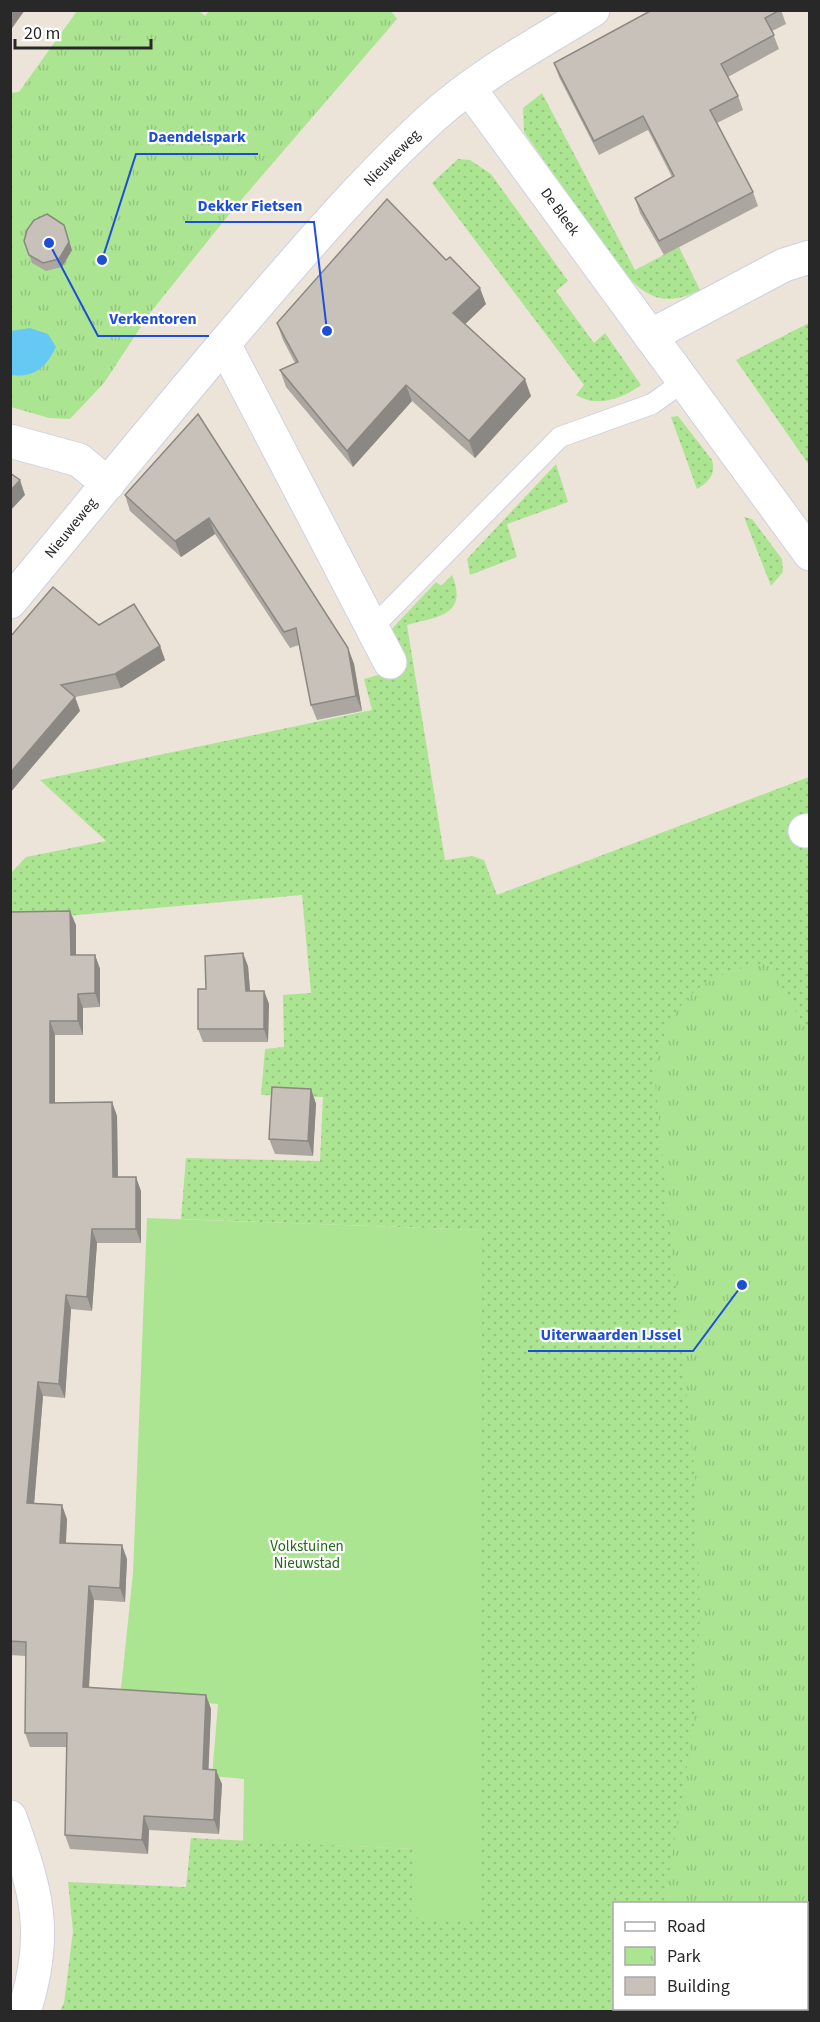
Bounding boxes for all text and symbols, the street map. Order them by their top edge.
scale bar [15,12,152,50]
text: 20 m [24,21,60,46]
callout: Daendelspark [136,120,258,154]
street label: Nieuweweg [359,125,425,191]
text: Daendelspark [148,126,246,148]
street label: De Bleek [535,184,585,241]
callout: Dekker Fietsen [185,188,314,222]
text: Dekker Fietsen [198,195,302,217]
callout: Verkentoren [98,302,209,336]
text: Verkentoren [108,308,197,330]
street label: Nieuweweg [40,493,102,563]
callout: Uiterwaarden IJssel [528,1317,693,1351]
text: Uiterwaarden IJssel [541,1324,682,1346]
park label: Volkstuinen Nieuwstad [270,1536,344,1574]
legend [613,1902,808,2010]
text: Road [667,1914,706,1939]
text: Park [667,1944,701,1969]
text: Building [667,1974,730,1999]

